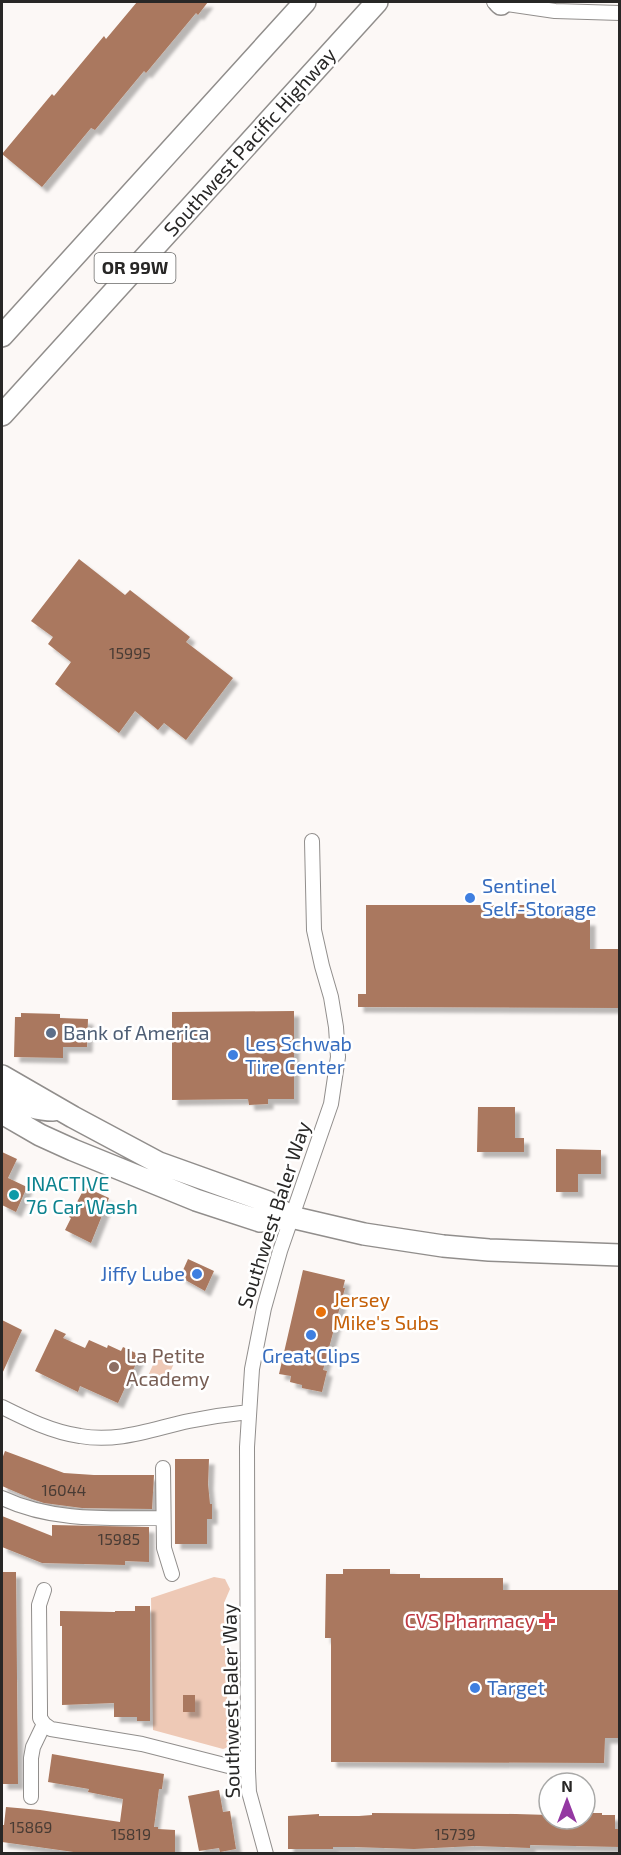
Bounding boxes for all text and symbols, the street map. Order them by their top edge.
street label: Southwest Pacific Highway [158,42,341,241]
road number: OR 99W [94,253,176,283]
house number: 15995 [109,643,151,662]
place label: Sentinel Self-Storage [482,873,596,920]
marker: Sentinel Self-Storage [463,891,477,905]
place label: Bank of America [63,1020,209,1044]
marker: Bank of America [44,1026,58,1040]
place label: Les Schwab Tire Center [245,1031,352,1078]
marker: Les Schwab Tire Center [226,1048,240,1062]
street label: Southwest Baler Way [232,1118,315,1311]
place label: INACTIVE 76 Car Wash [26,1171,138,1218]
marker: INACTIVE 76 Car Wash [7,1188,21,1202]
place label: Jiffy Lube [101,1261,185,1285]
marker: Jiffy Lube [190,1267,204,1281]
place label: Jersey Mike's Subs [333,1287,439,1334]
marker: Jersey Mike's Subs [314,1305,328,1319]
marker: Great Clips [304,1328,318,1342]
place label: La Petite Academy [126,1343,210,1390]
place label: Great Clips [262,1343,360,1367]
marker: La Petite Academy [107,1360,121,1374]
house number: 16044 [42,1480,87,1499]
house number: 15985 [98,1529,140,1548]
street label: Southwest Baler Way [216,1603,244,1799]
place label: CVS Pharmacy [404,1608,535,1632]
marker: CVS Pharmacy [540,1614,554,1628]
place label: Target [487,1675,545,1699]
marker: Target [468,1681,482,1695]
north arrow [537,1771,597,1831]
text: N [561,1776,573,1795]
house number: 15869 [10,1817,52,1836]
house number: 15819 [111,1824,151,1843]
house number: 15739 [434,1824,476,1843]

